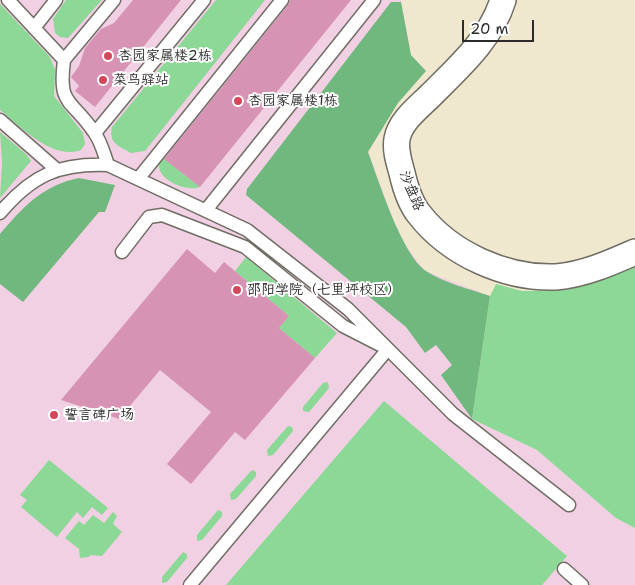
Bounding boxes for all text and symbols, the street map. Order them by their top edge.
scale bar [465,10,538,42]
text: 20 m [470,19,509,39]
place label: 杏园家属楼2栋 [118,48,212,64]
marker: 杏园家属楼2栋 [102,50,114,62]
place label: 菜鸟驿站 [113,72,169,88]
marker: 菜鸟驿站 [97,74,109,86]
place label: 杏园家属楼1栋 [248,93,338,109]
marker: 杏园家属楼1栋 [232,95,244,107]
street label: 沙盘路 [395,168,427,214]
place label: 邵阳学院（七里坪校区） [247,282,401,298]
marker: 邵阳学院（七里坪校区） [231,284,243,296]
place label: 誓言碑广场 [64,407,134,423]
marker: 誓言碑广场 [48,409,60,421]

